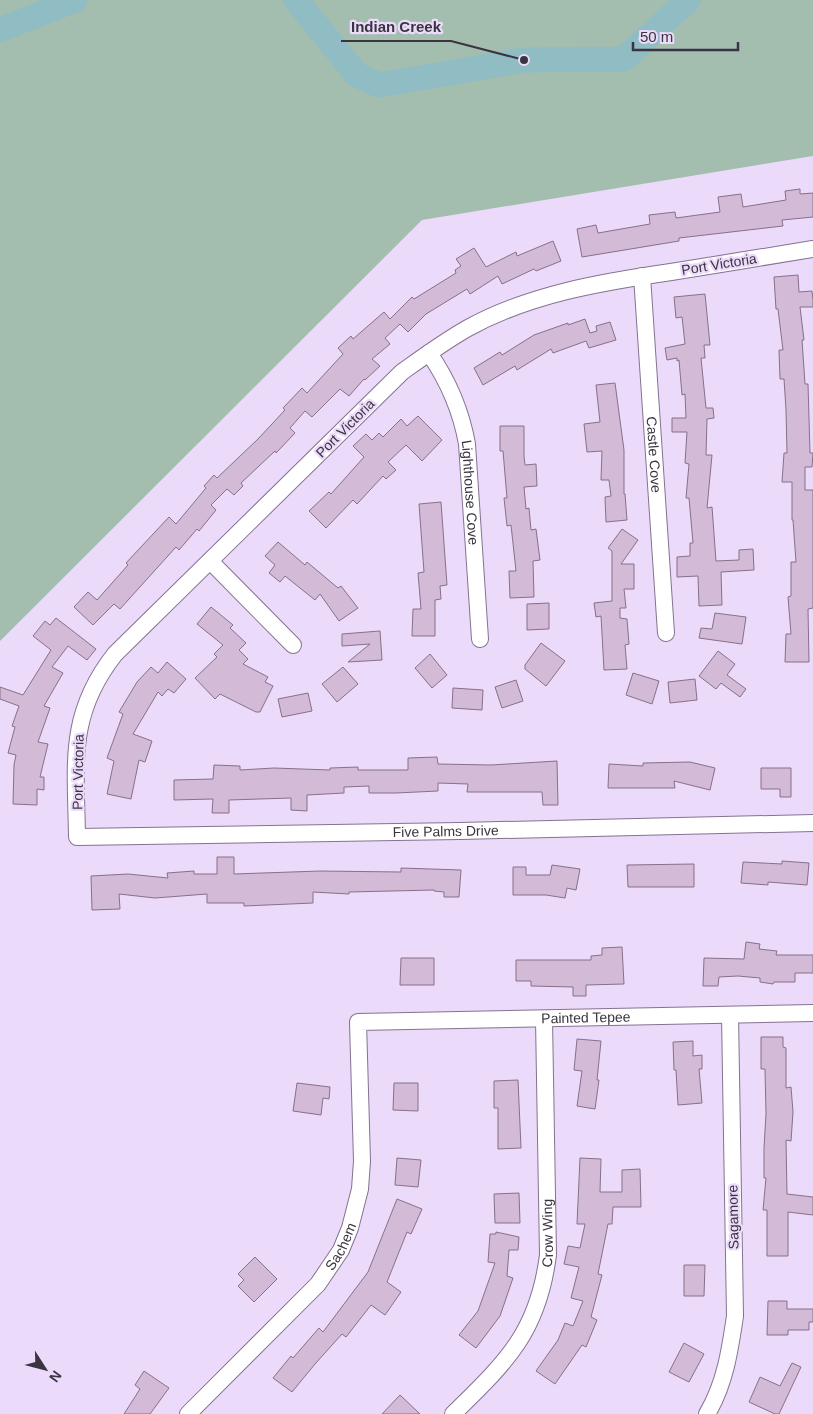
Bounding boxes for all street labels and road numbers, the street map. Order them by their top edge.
street label: Port Victoria [680,250,758,278]
street label: Port Victoria [312,395,378,461]
street label: Castle Cove [643,416,665,493]
street label: Lighthouse Cove [458,439,482,546]
street label: Port Victoria [69,734,87,810]
street label: Five Palms Drive [393,822,499,840]
street label: Painted Tepee [541,1009,631,1026]
street label: Sagamore [724,1184,742,1249]
street label: Crow Wing [538,1199,556,1269]
street label: Sachem [322,1220,359,1273]

